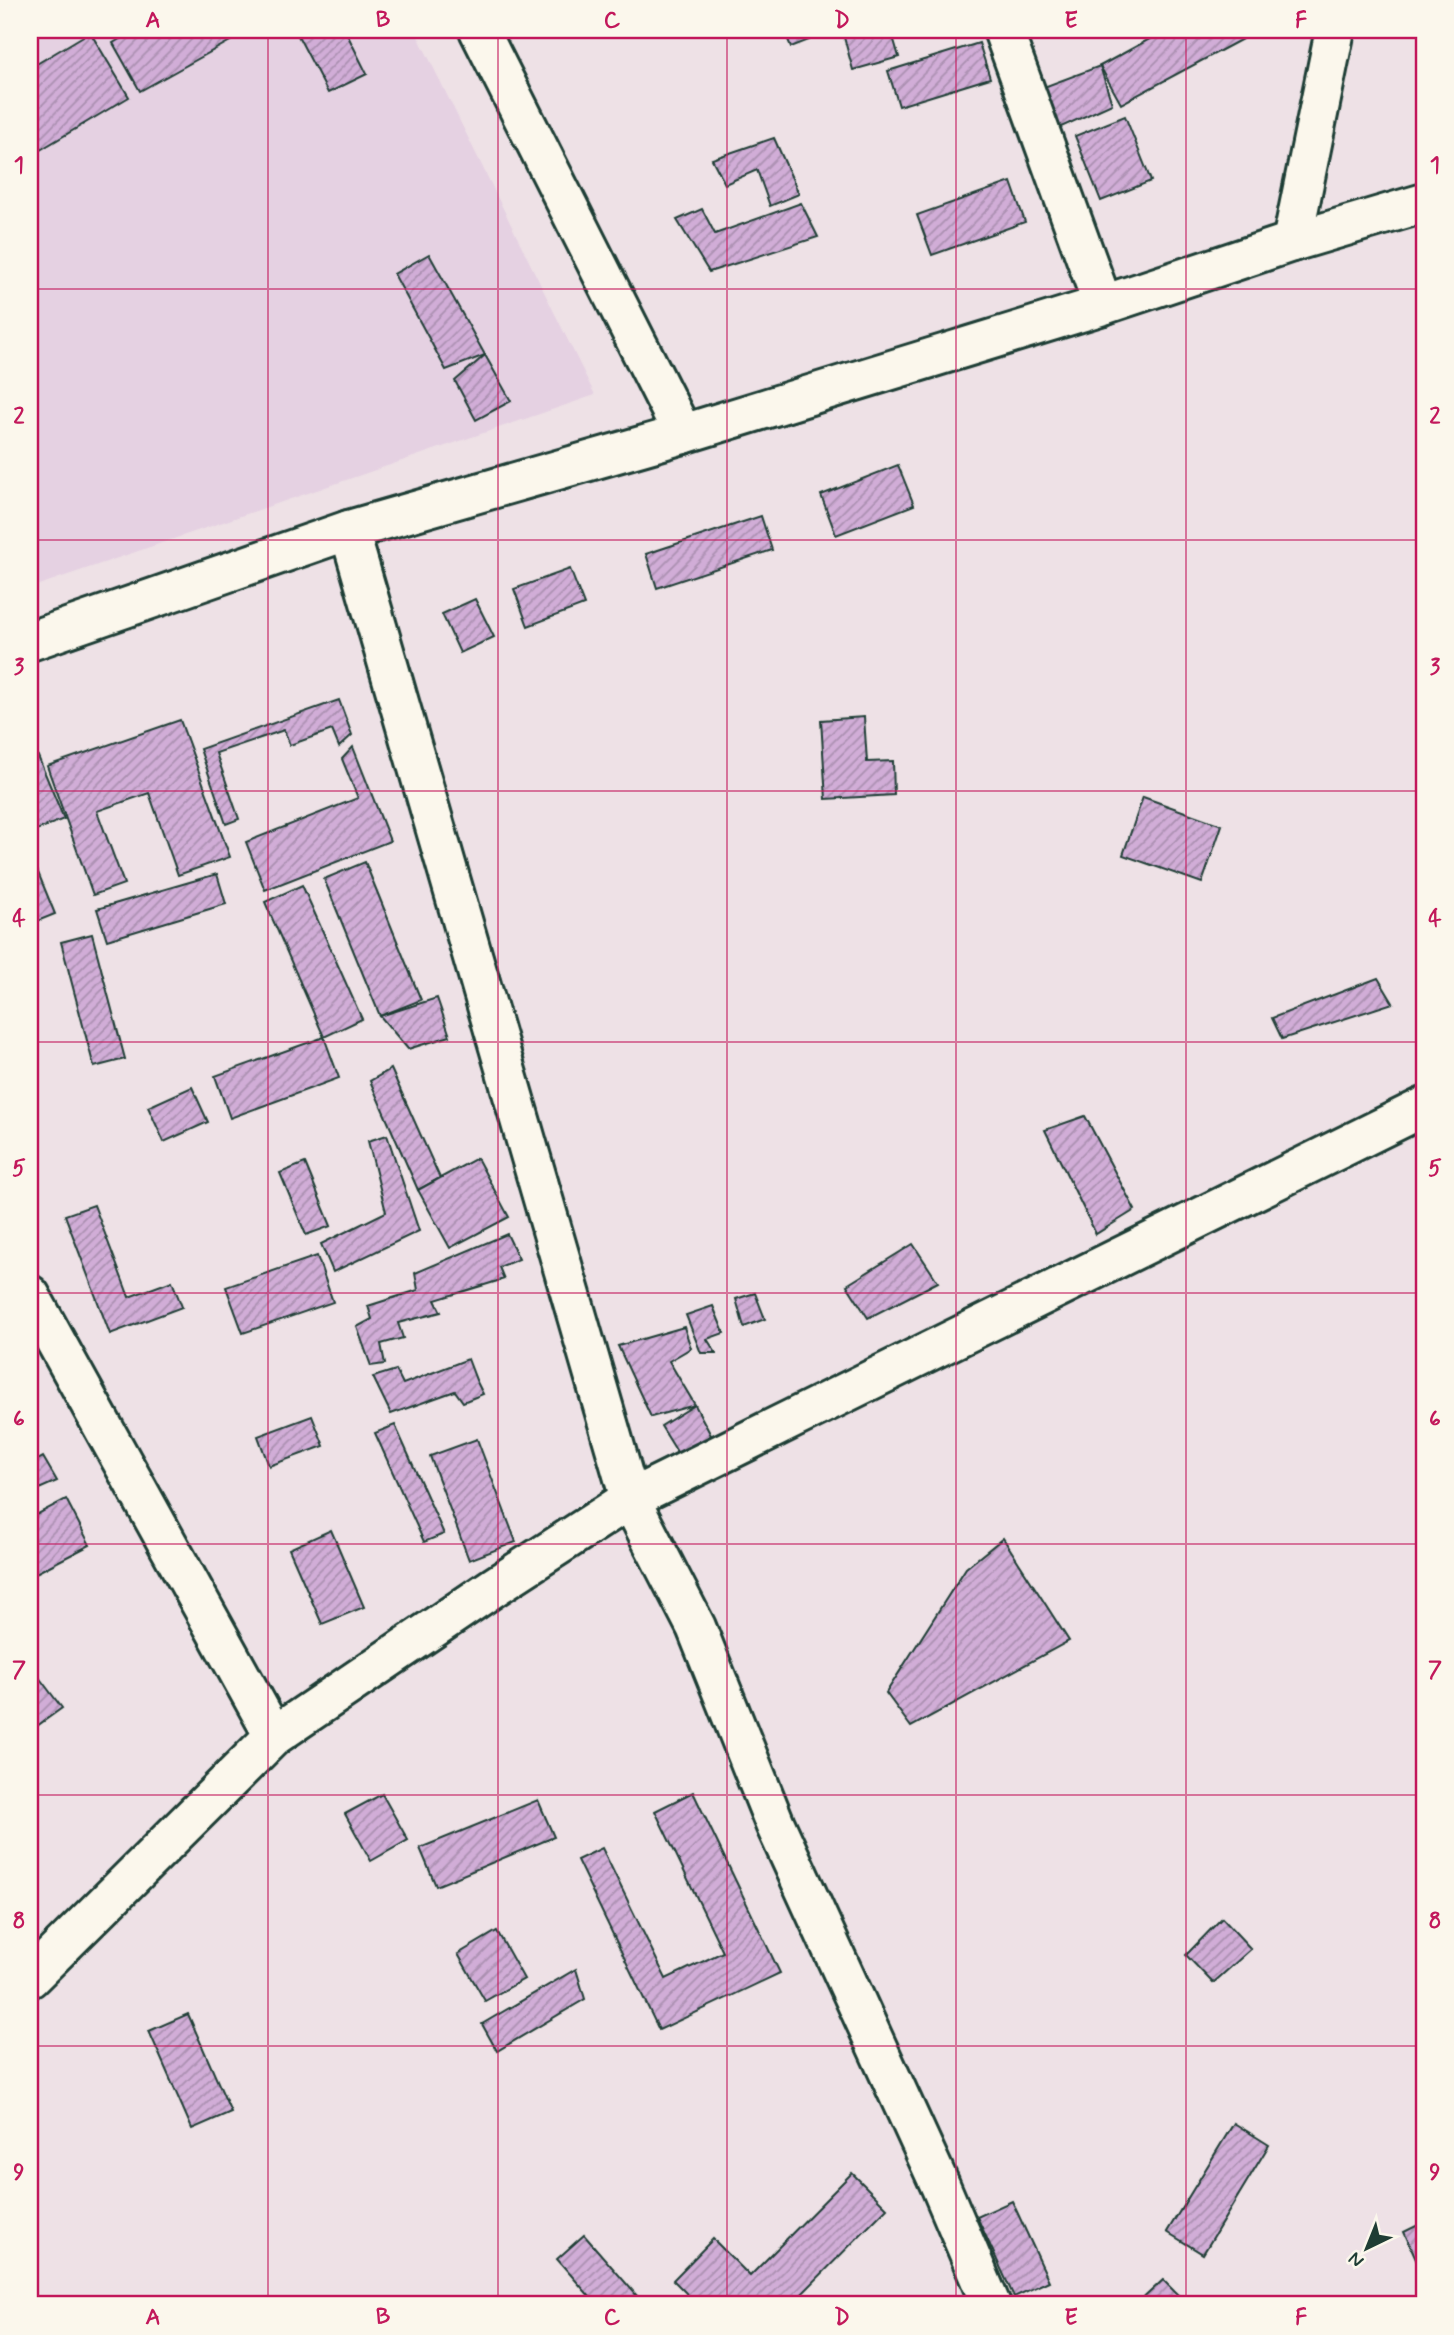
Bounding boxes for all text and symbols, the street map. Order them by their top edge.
text: A [145,6,161,36]
text: B [376,6,391,36]
text: C [604,6,621,36]
text: D [834,6,850,36]
text: E [1064,6,1078,36]
text: F [1295,6,1307,36]
text: 1 [14,151,24,181]
text: 1 [1430,151,1440,181]
text: 2 [13,402,25,432]
text: 2 [1429,402,1441,432]
text: 3 [14,653,25,683]
text: 3 [1430,653,1441,683]
text: 4 [12,904,26,934]
text: 4 [1428,904,1442,934]
text: 5 [12,1154,26,1184]
text: 5 [1428,1154,1442,1184]
text: 6 [13,1405,25,1435]
text: 6 [1429,1405,1441,1435]
text: 7 [12,1656,26,1686]
text: 7 [1428,1656,1442,1686]
text: 8 [13,1907,25,1937]
text: 8 [1429,1907,1441,1937]
text: 9 [13,2158,25,2188]
text: 9 [1429,2158,1441,2188]
north arrow [1332,2212,1402,2282]
text: N [1343,2246,1370,2273]
text: A [145,2303,161,2333]
text: B [376,2303,391,2333]
text: C [604,2303,621,2333]
text: D [834,2303,850,2333]
text: E [1064,2303,1078,2333]
text: F [1295,2303,1307,2333]

